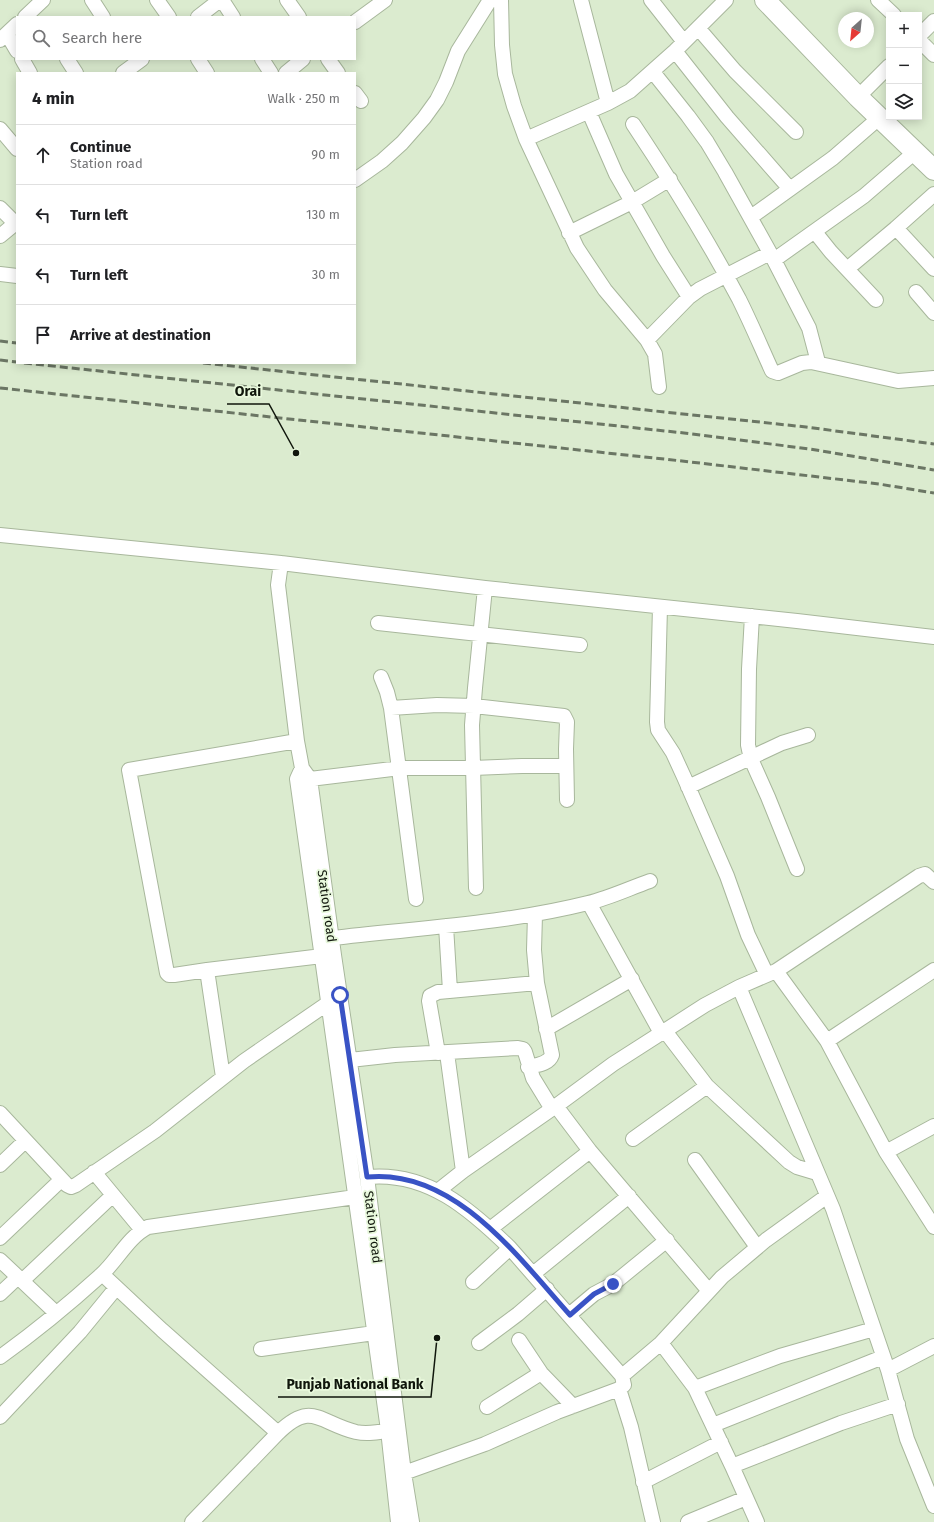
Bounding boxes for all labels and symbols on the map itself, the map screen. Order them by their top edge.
north arrow [838,12,874,48]
callout: Orai [227,378,269,404]
text: Orai [235,383,261,400]
street label: Station road [315,869,339,943]
route start [331,986,349,1004]
street label: Station road [361,1190,385,1264]
route end [604,1275,622,1293]
callout: Punjab National Bank [278,1371,431,1397]
text: Punjab National Bank [286,1376,424,1393]

